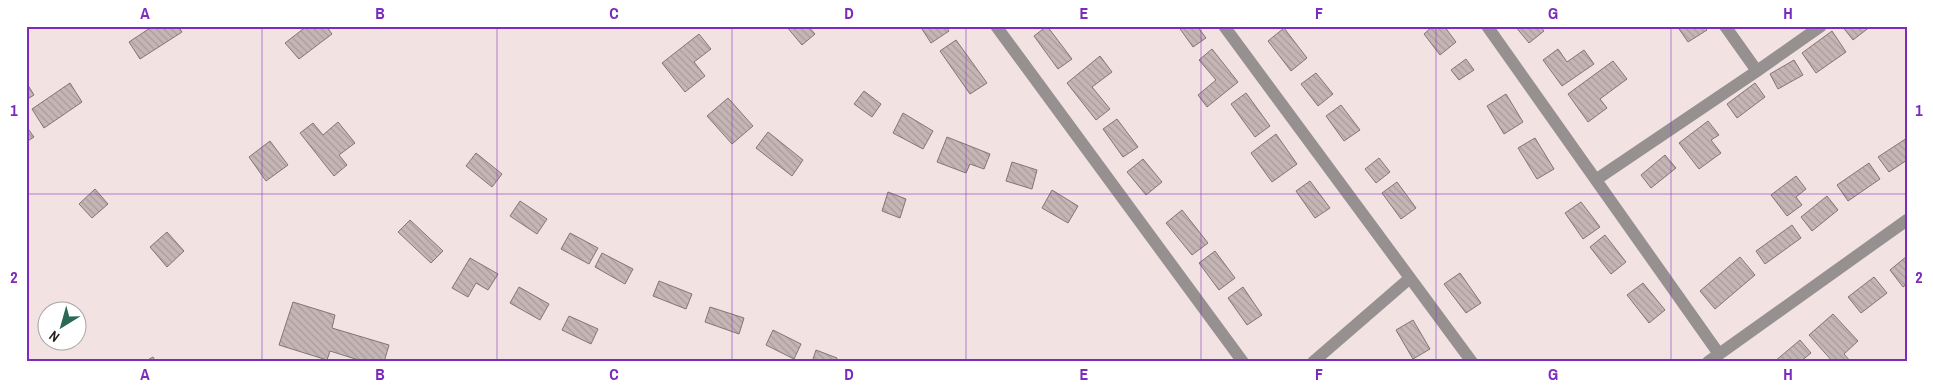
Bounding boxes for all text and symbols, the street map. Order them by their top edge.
text: A [140,2,150,24]
text: B [375,2,385,24]
text: C [609,2,619,24]
text: D [844,2,854,24]
text: E [1080,2,1089,24]
text: F [1315,2,1323,24]
text: G [1548,2,1558,24]
text: H [1783,2,1793,24]
text: 1 [10,99,18,121]
text: 1 [1915,99,1923,121]
text: 2 [10,266,18,288]
text: 2 [1915,266,1923,288]
north arrow [38,300,88,350]
text: N [45,327,63,346]
text: A [140,363,150,385]
text: B [375,363,385,385]
text: C [609,363,619,385]
text: D [844,363,854,385]
text: E [1080,363,1089,385]
text: F [1315,363,1323,385]
text: G [1548,363,1558,385]
text: H [1783,363,1793,385]

